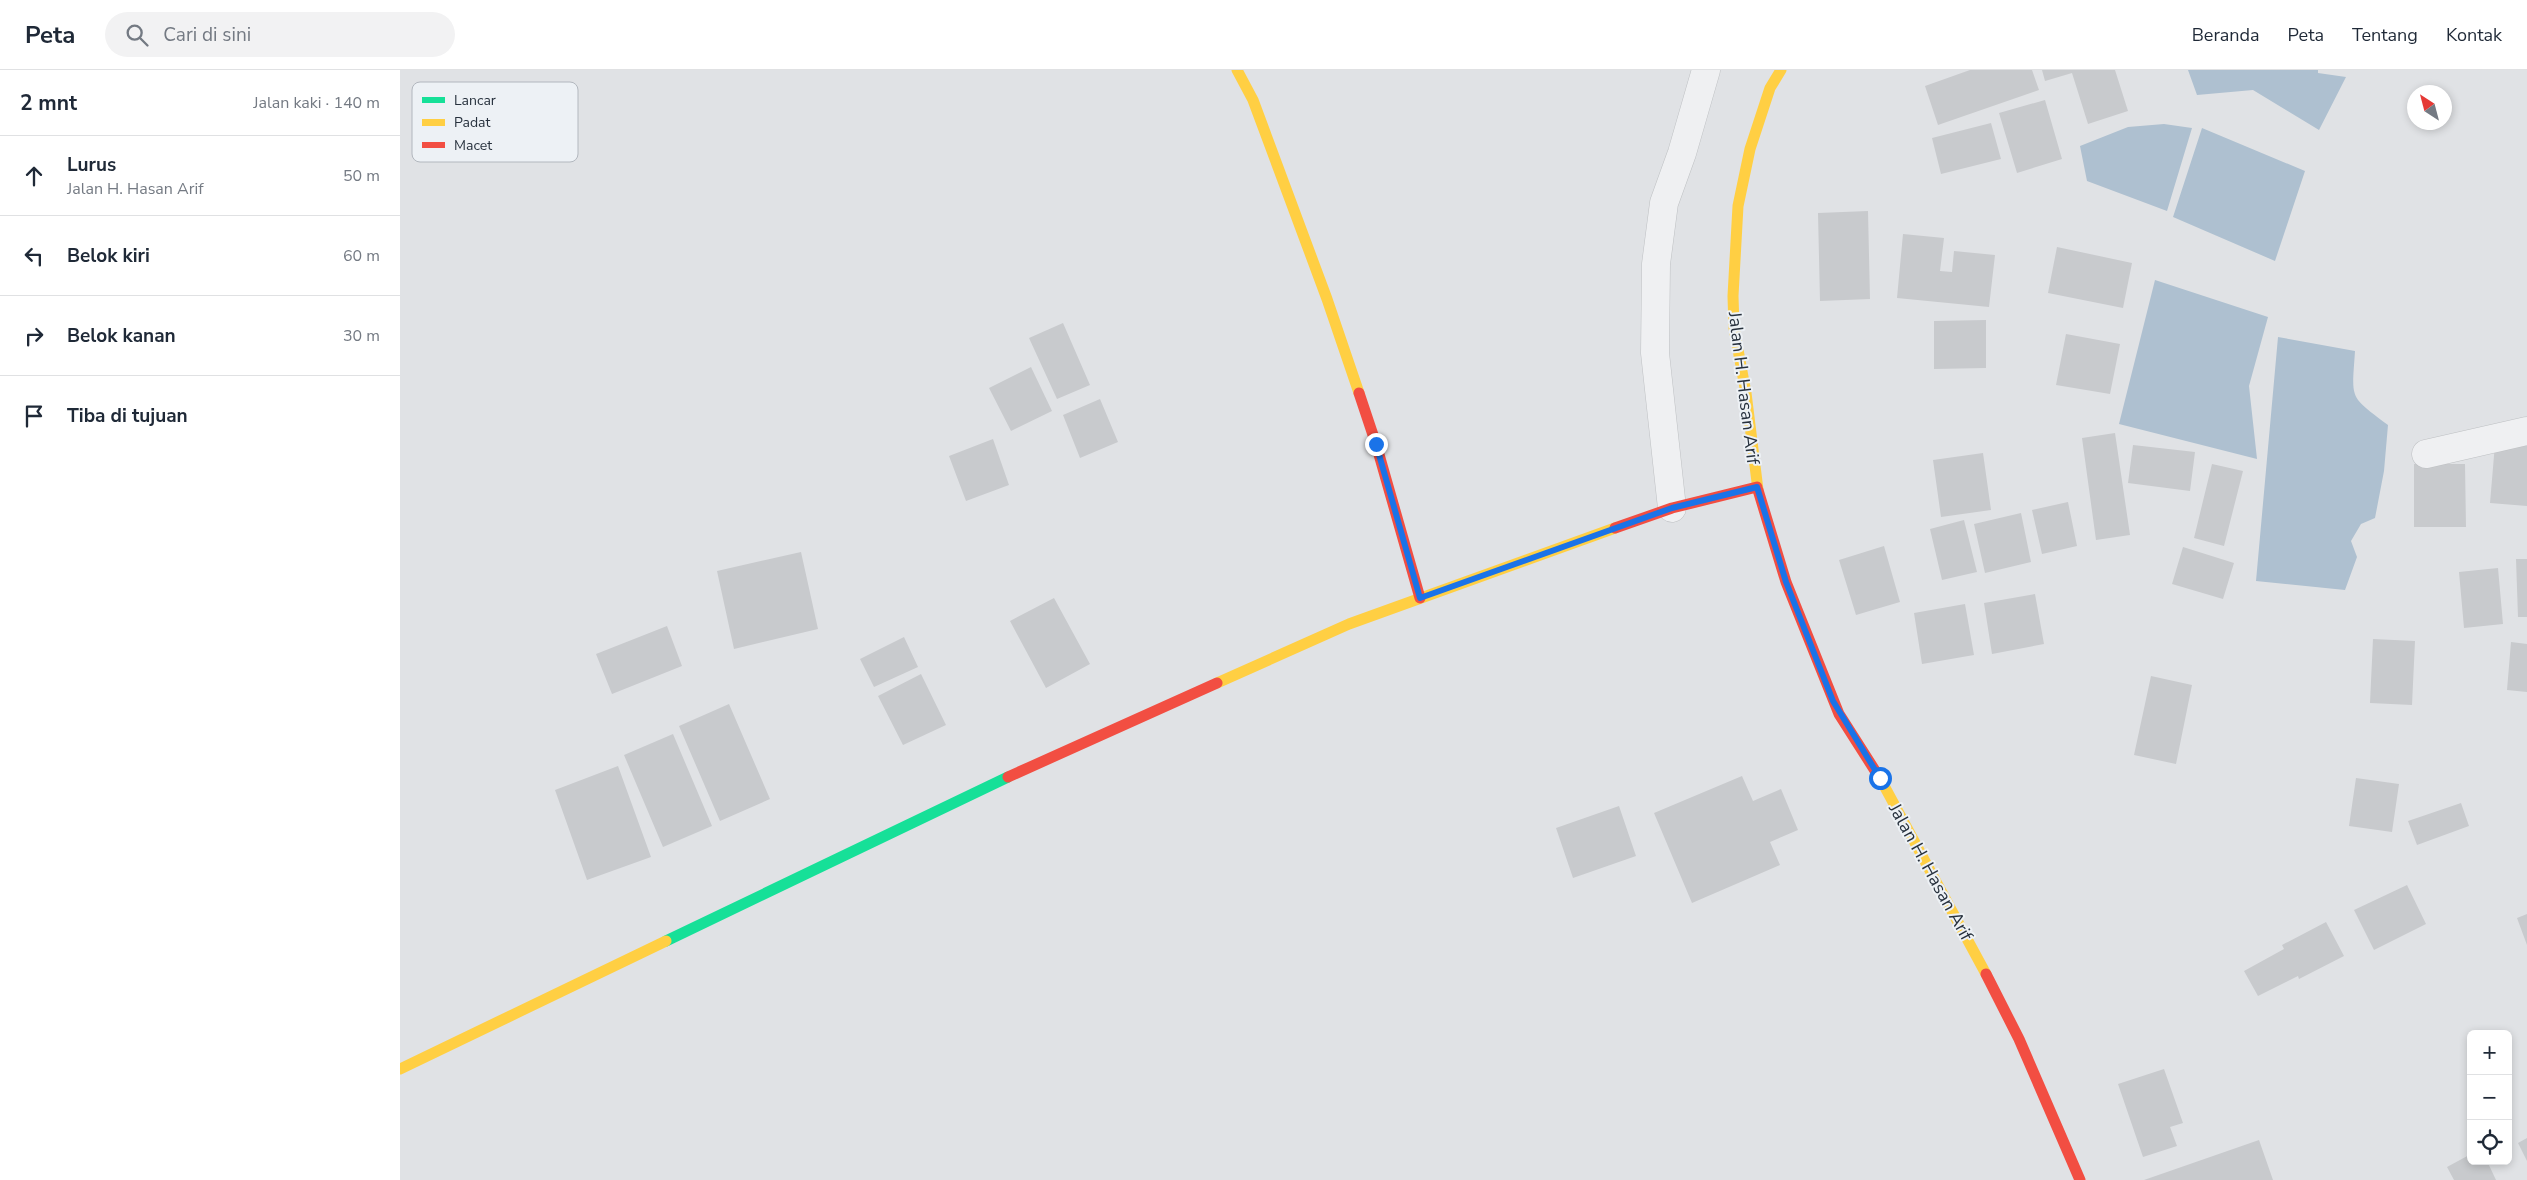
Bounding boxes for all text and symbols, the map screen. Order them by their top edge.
search box [105,12,455,57]
text: Peta [25,19,75,51]
icon: search [123,21,151,49]
text: Cari di sini [163,22,251,48]
text: Beranda [2192,23,2260,47]
text: Peta [2288,23,2324,47]
text: Tentang [2352,23,2418,47]
text: Kontak [2446,23,2502,47]
legend [412,82,578,162]
north arrow [2407,85,2452,130]
text: 2 mnt [20,89,77,117]
text: Lancar [454,91,496,110]
text: Jalan kaki · 140 m [253,92,380,114]
text: Padat [454,113,491,132]
text: Macet [454,136,492,155]
text: Lurus [67,152,116,178]
icon: ahead [20,162,48,190]
text: 50 m [343,165,380,187]
text: Jalan H. Hasan Arif [67,178,203,200]
icon: left [20,242,48,270]
text: Belok kiri [67,243,150,269]
text: 60 m [343,245,380,267]
street label: Jalan H. Hasan Arif [1723,309,1765,467]
icon: right [20,322,48,350]
text: Belok kanan [67,323,176,349]
text: 30 m [343,325,380,347]
icon: arrive [20,402,48,430]
text: Tiba di tujuan [67,403,188,429]
route end [1365,433,1388,456]
route start [1869,767,1892,790]
street label: Jalan H. Hasan Arif [1883,798,1979,946]
map controls [2467,1030,2512,1165]
button: + [2467,1030,2512,1075]
button: − [2467,1075,2512,1120]
button: locate [2467,1120,2512,1165]

